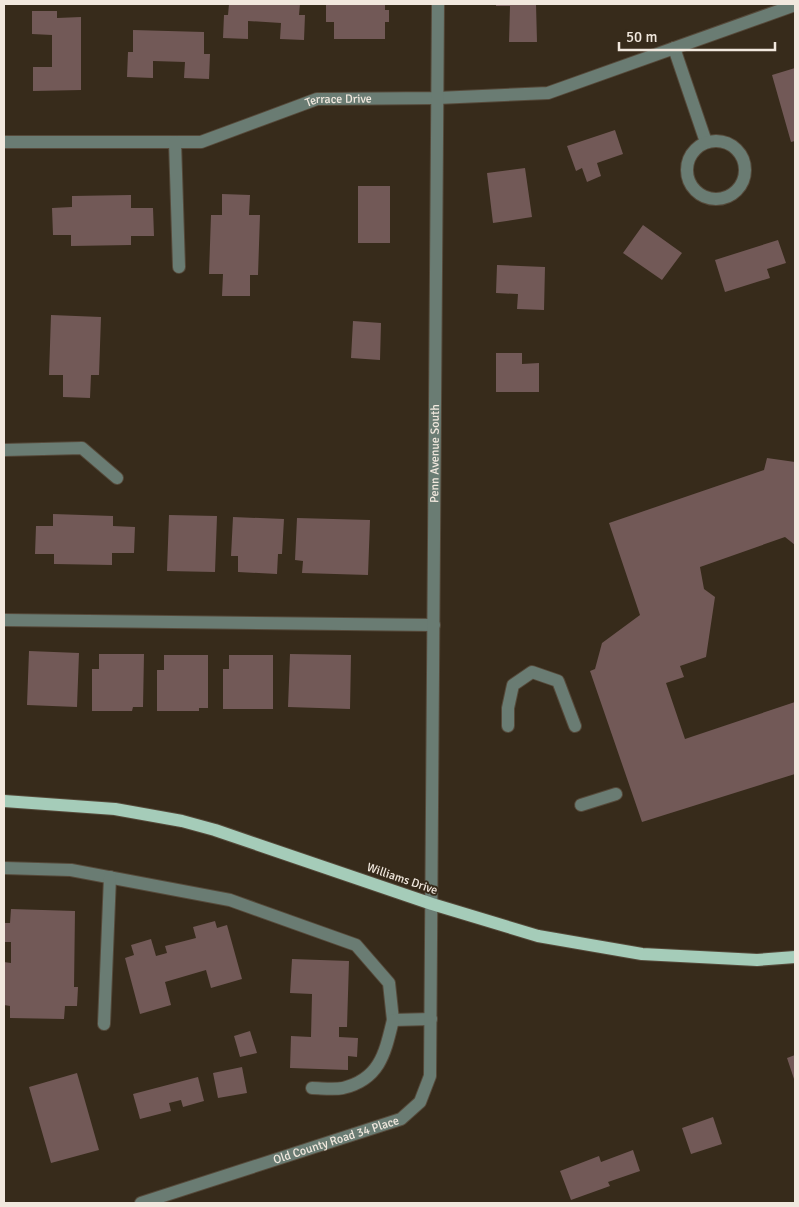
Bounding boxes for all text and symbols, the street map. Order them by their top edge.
scale bar [619,20,775,52]
text: 50 m [626,28,657,46]
street label: Terrace Drive [303,91,372,110]
street label: Penn Avenue South [427,404,443,503]
street label: Williams Drive [365,860,439,898]
street label: Old County Road 34 Place [271,1113,401,1167]

